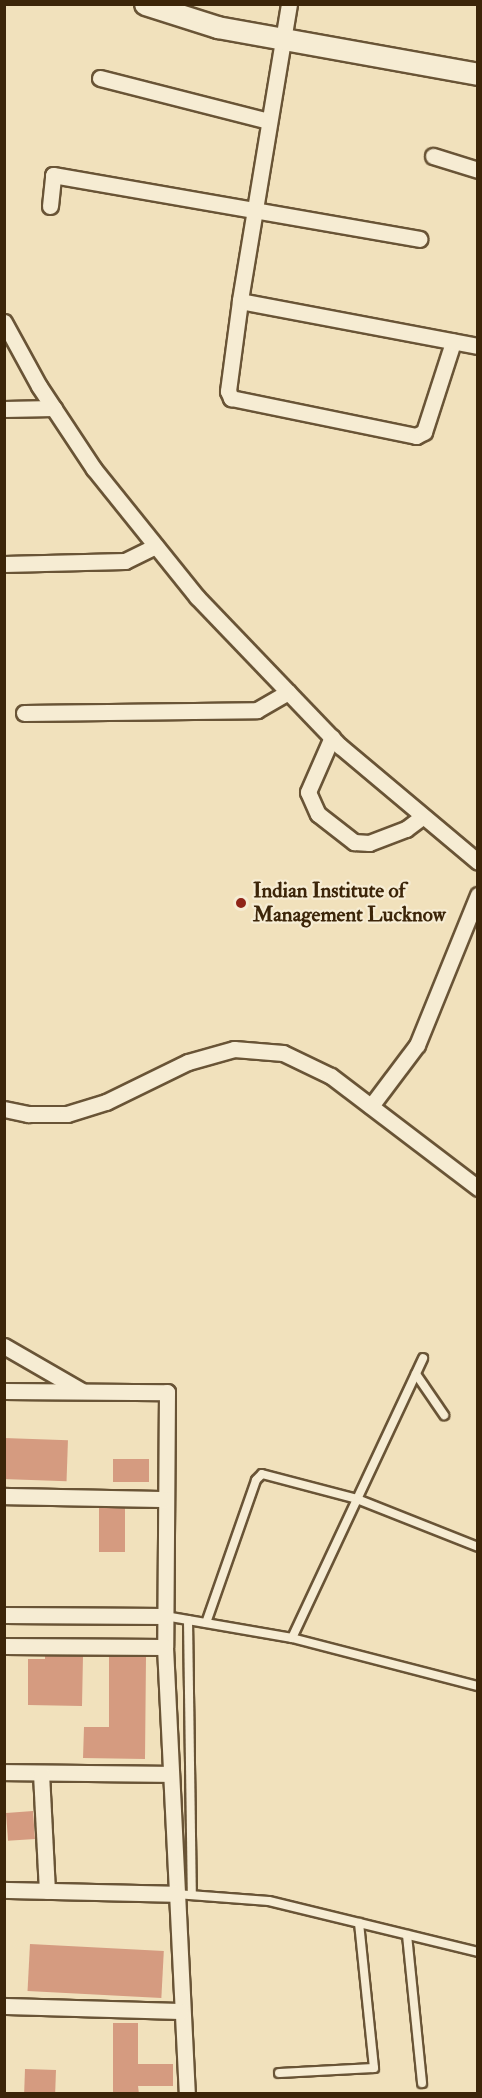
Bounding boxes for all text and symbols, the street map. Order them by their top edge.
place label: Indian Institute of Management Lucknow [253,878,446,928]
marker: Indian Institute of Management Lucknow [234,896,248,910]

